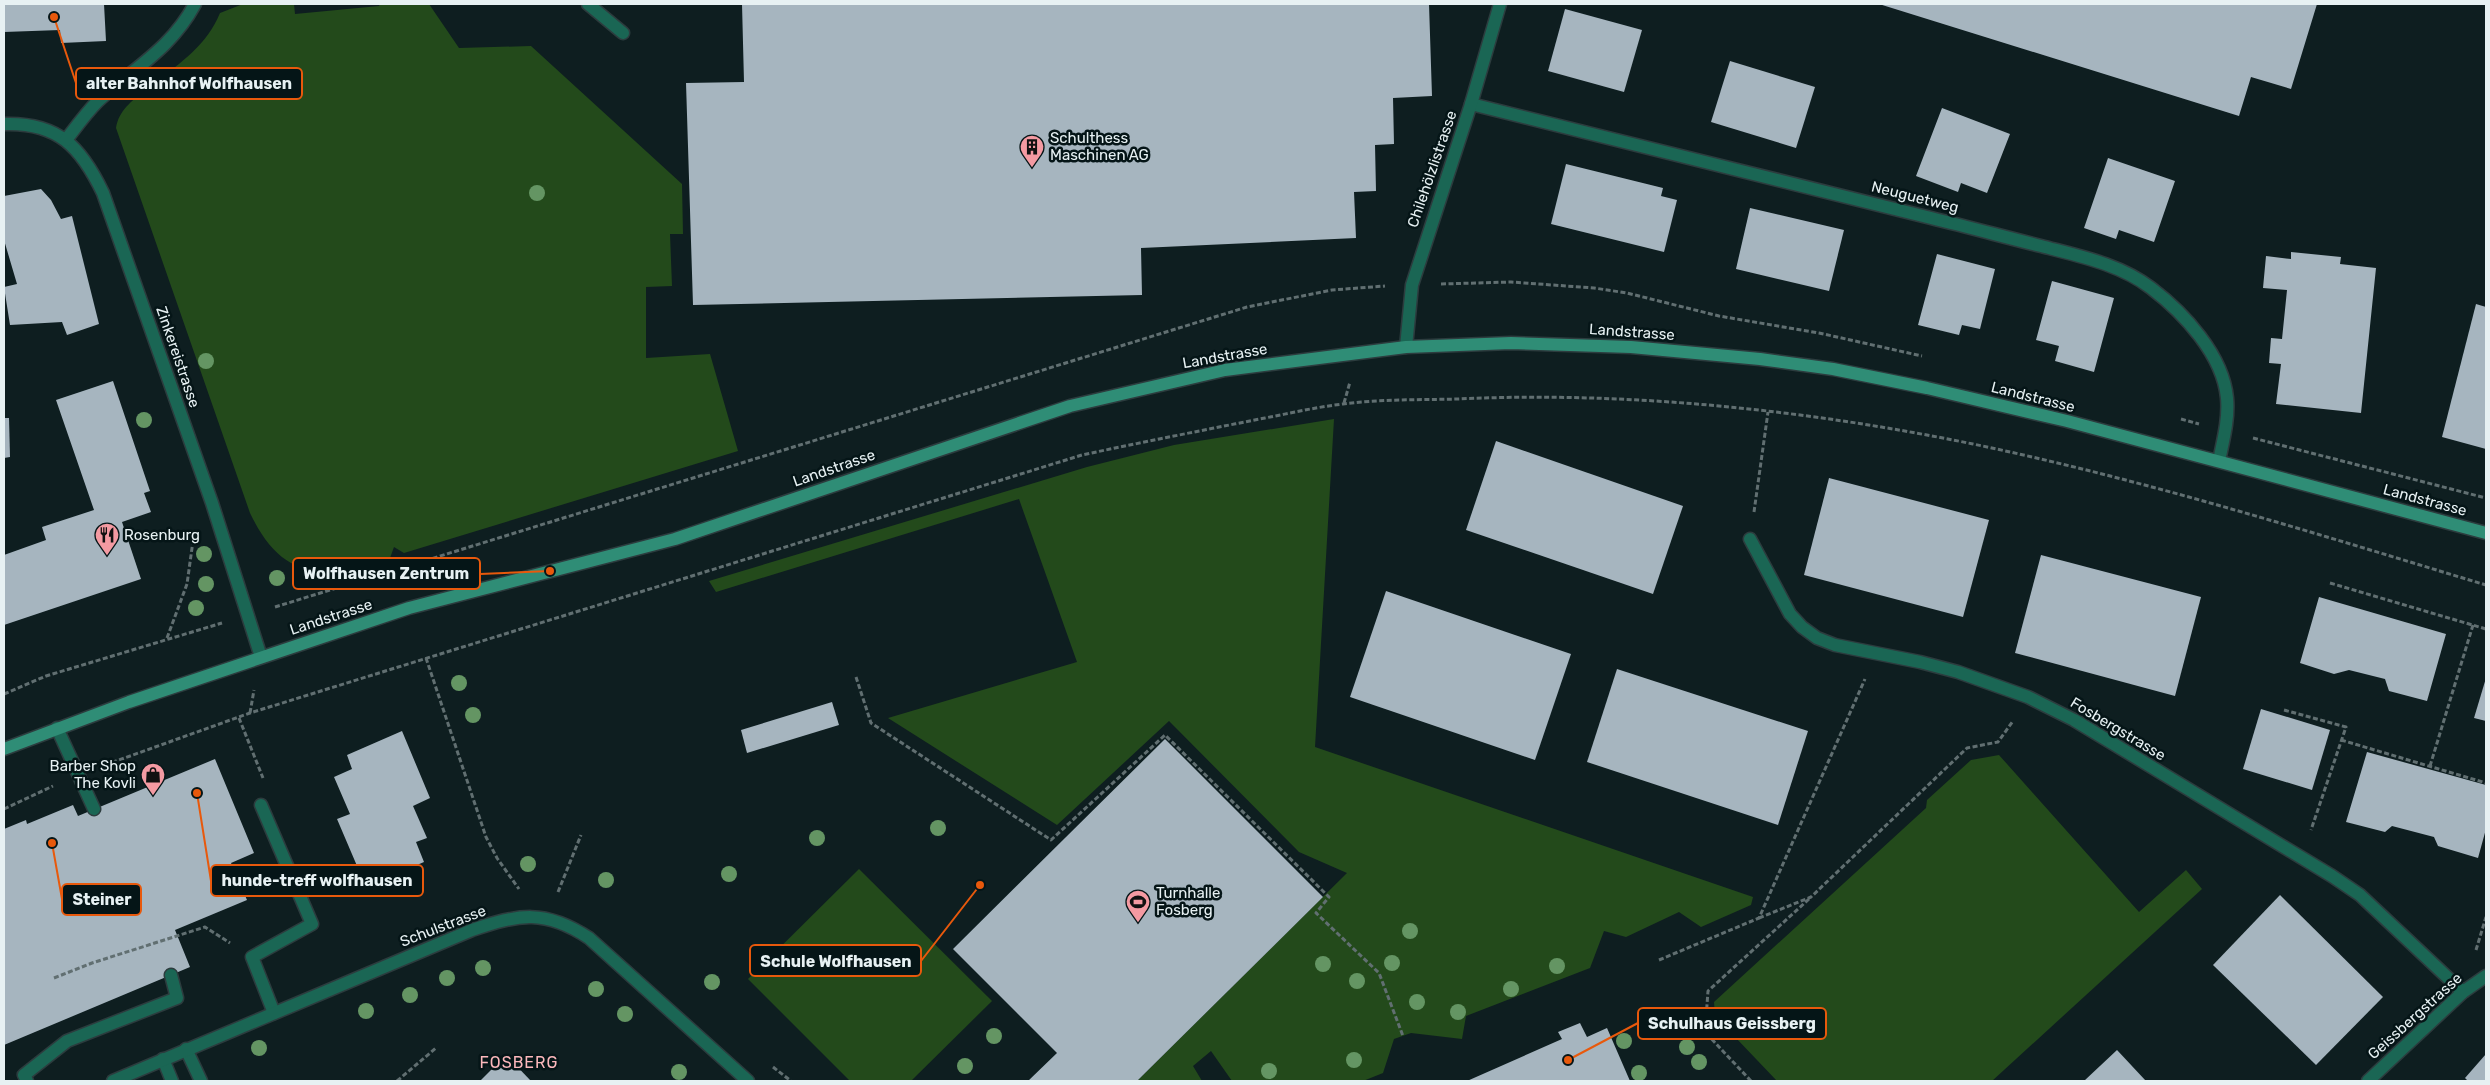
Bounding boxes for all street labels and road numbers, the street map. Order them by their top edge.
street label: Chilehölzlistrasse [1404,108,1460,230]
street label: Neuguetweg [1870,177,1960,217]
street label: Zinkereistrasse [152,304,204,410]
street label: Landstrasse [1589,320,1675,344]
street label: Landstrasse [1181,340,1269,372]
street label: Landstrasse [1989,378,2077,416]
street label: Landstrasse [791,446,877,490]
street label: Landstrasse [2381,480,2469,520]
street label: Landstrasse [287,595,375,639]
street label: Fosbergstrasse [2067,694,2169,764]
street label: Schulstrasse [398,901,488,951]
street label: Geissbergstrasse [2364,969,2466,1063]

